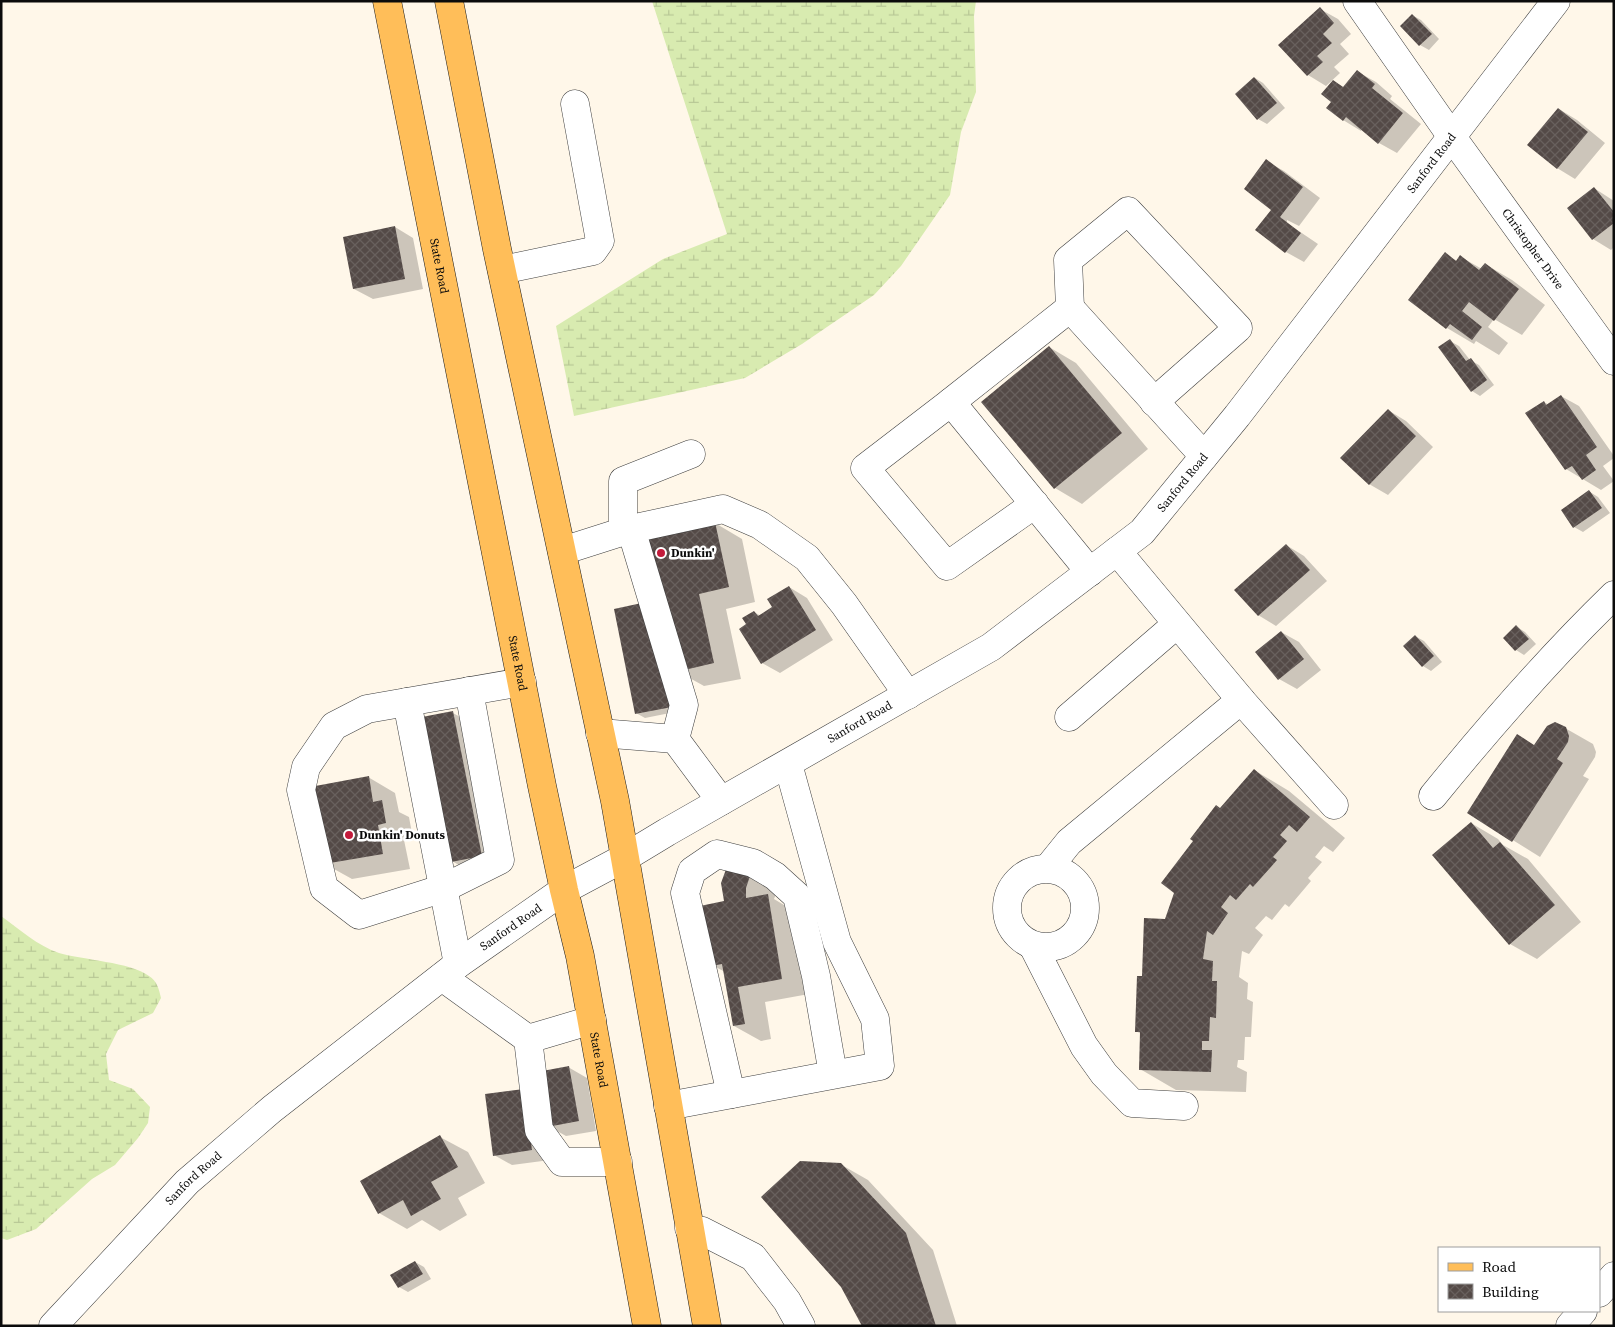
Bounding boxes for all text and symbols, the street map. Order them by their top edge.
street label: Sanford Road [1403,129,1460,196]
street label: Christopher Drive [1498,205,1568,293]
street label: State Road [426,237,453,295]
street label: Sanford Road [1154,449,1212,515]
place label: Dunkin' [671,545,715,561]
marker: Dunkin' [655,547,667,559]
street label: State Road [504,634,531,692]
street label: Sanford Road [824,697,895,747]
place label: Dunkin' Donuts [359,827,445,843]
marker: Dunkin' Donuts [343,829,355,841]
street label: Sanford Road [477,900,545,954]
street label: State Road [586,1031,612,1089]
street label: Sanford Road [162,1148,225,1208]
legend [1438,1247,1600,1312]
text: Road [1482,1256,1516,1277]
text: Building [1482,1281,1539,1302]

